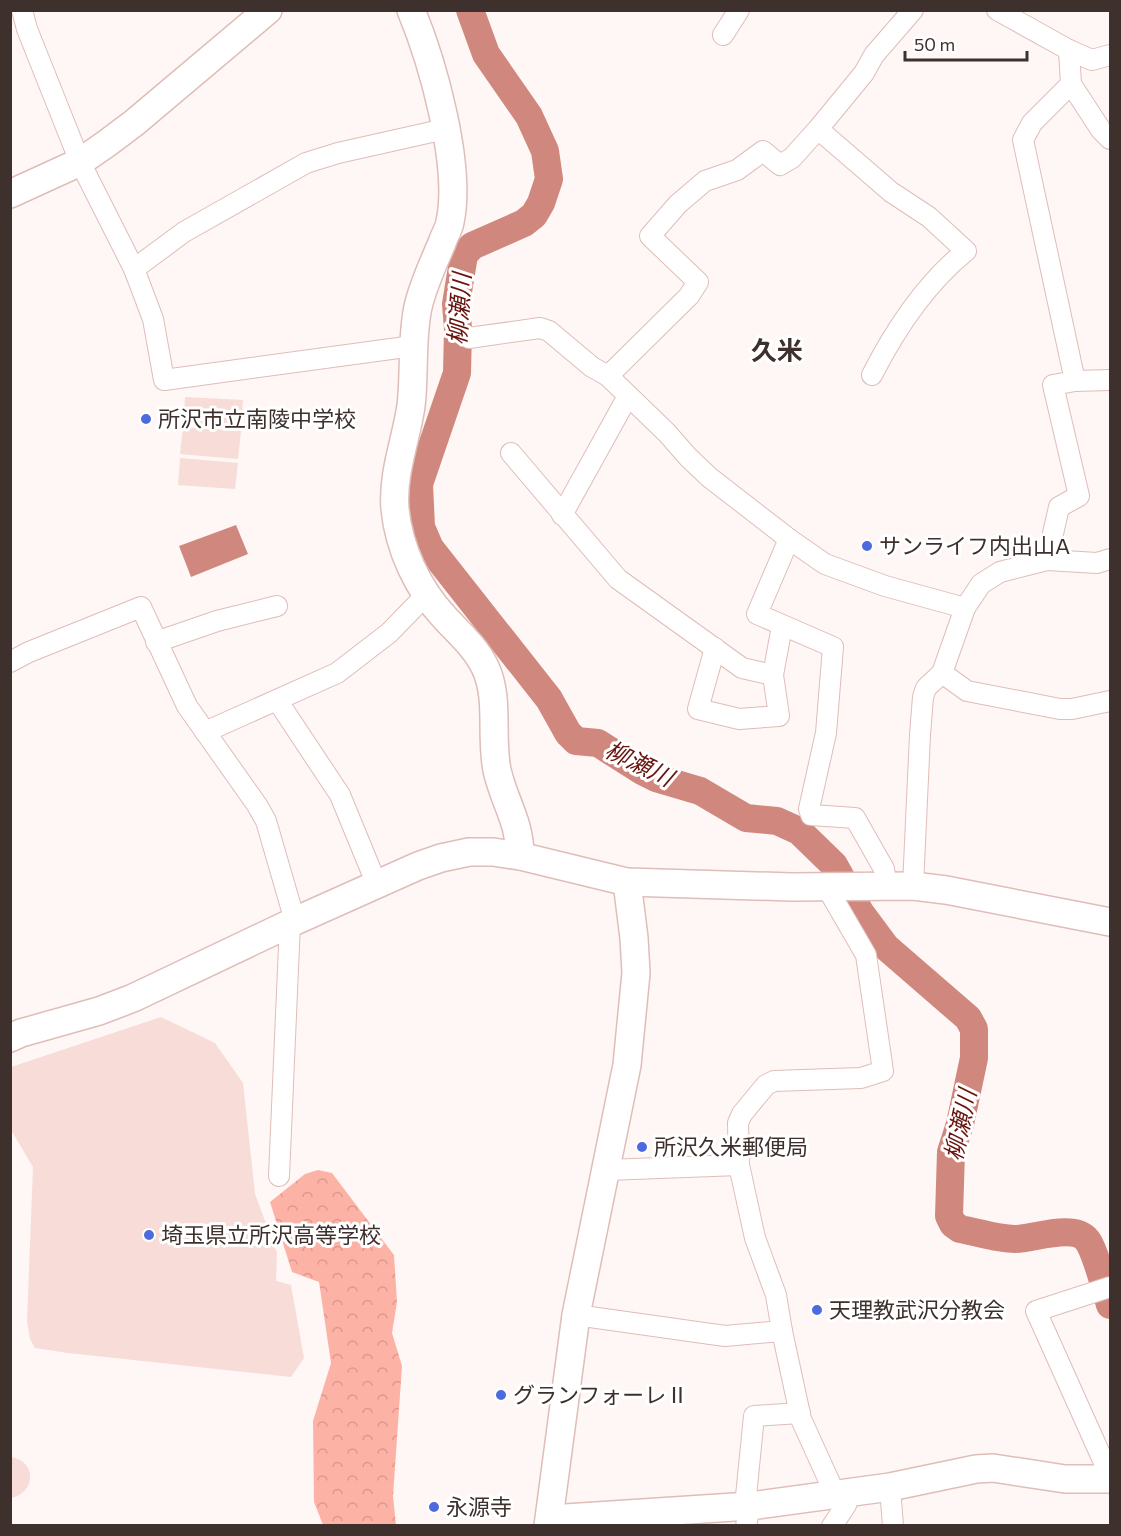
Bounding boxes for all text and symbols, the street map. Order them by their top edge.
scale bar [905,24,1026,62]
text: 50 m [914,33,955,55]
water label: 柳瀬川 [442,269,476,346]
district label: 久米 [751,334,803,365]
place label: 所沢市立南陵中学校 [158,405,356,432]
marker: 所沢市立南陵中学校 [139,412,153,426]
place label: サンライフ内出山A [879,532,1070,559]
marker: サンライフ内出山A [860,539,874,553]
water label: 柳瀬川 [601,734,681,793]
water label: 柳瀬川 [938,1084,982,1163]
place label: 所沢久米郵便局 [654,1133,808,1160]
marker: 所沢久米郵便局 [635,1140,649,1154]
place label: 埼玉県立所沢高等学校 [161,1221,381,1248]
marker: 埼玉県立所沢高等学校 [142,1228,156,1242]
place label: 天理教武沢分教会 [829,1296,1005,1323]
marker: 天理教武沢分教会 [810,1303,824,1317]
place label: グランフォーレⅡ [513,1381,688,1408]
marker: グランフォーレⅡ [494,1388,508,1402]
place label: 永源寺 [446,1493,512,1520]
marker: 永源寺 [427,1500,441,1514]

